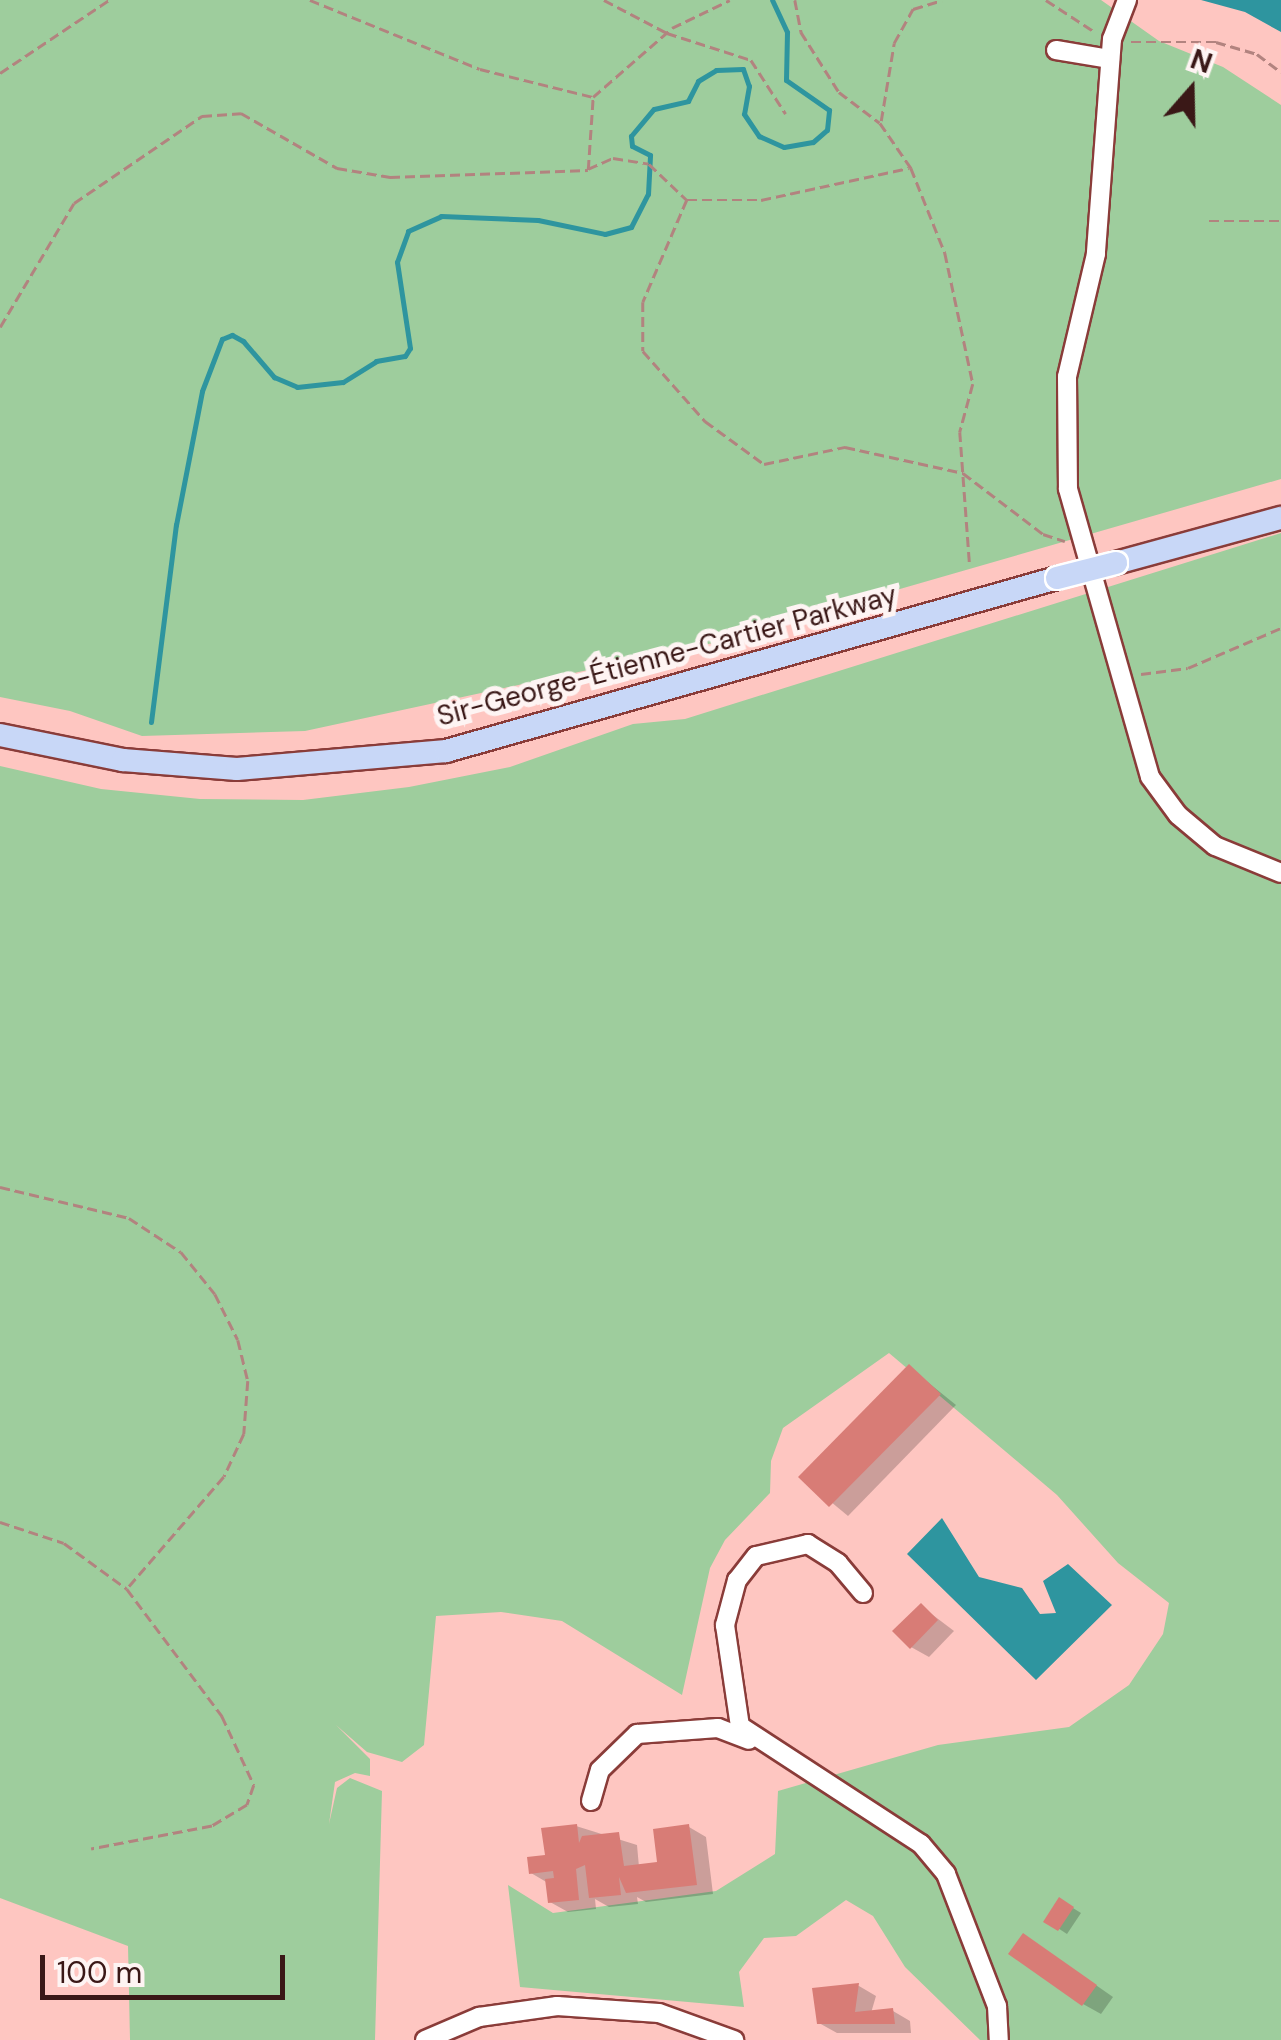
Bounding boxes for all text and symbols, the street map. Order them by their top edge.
north arrow [1141,40,1241,140]
text: N [1186,40,1217,82]
street label: Sir-George-Étienne-Cartier Parkway [433,578,901,734]
scale bar [45,1935,290,1997]
text: 100 m [57,1953,142,1992]

